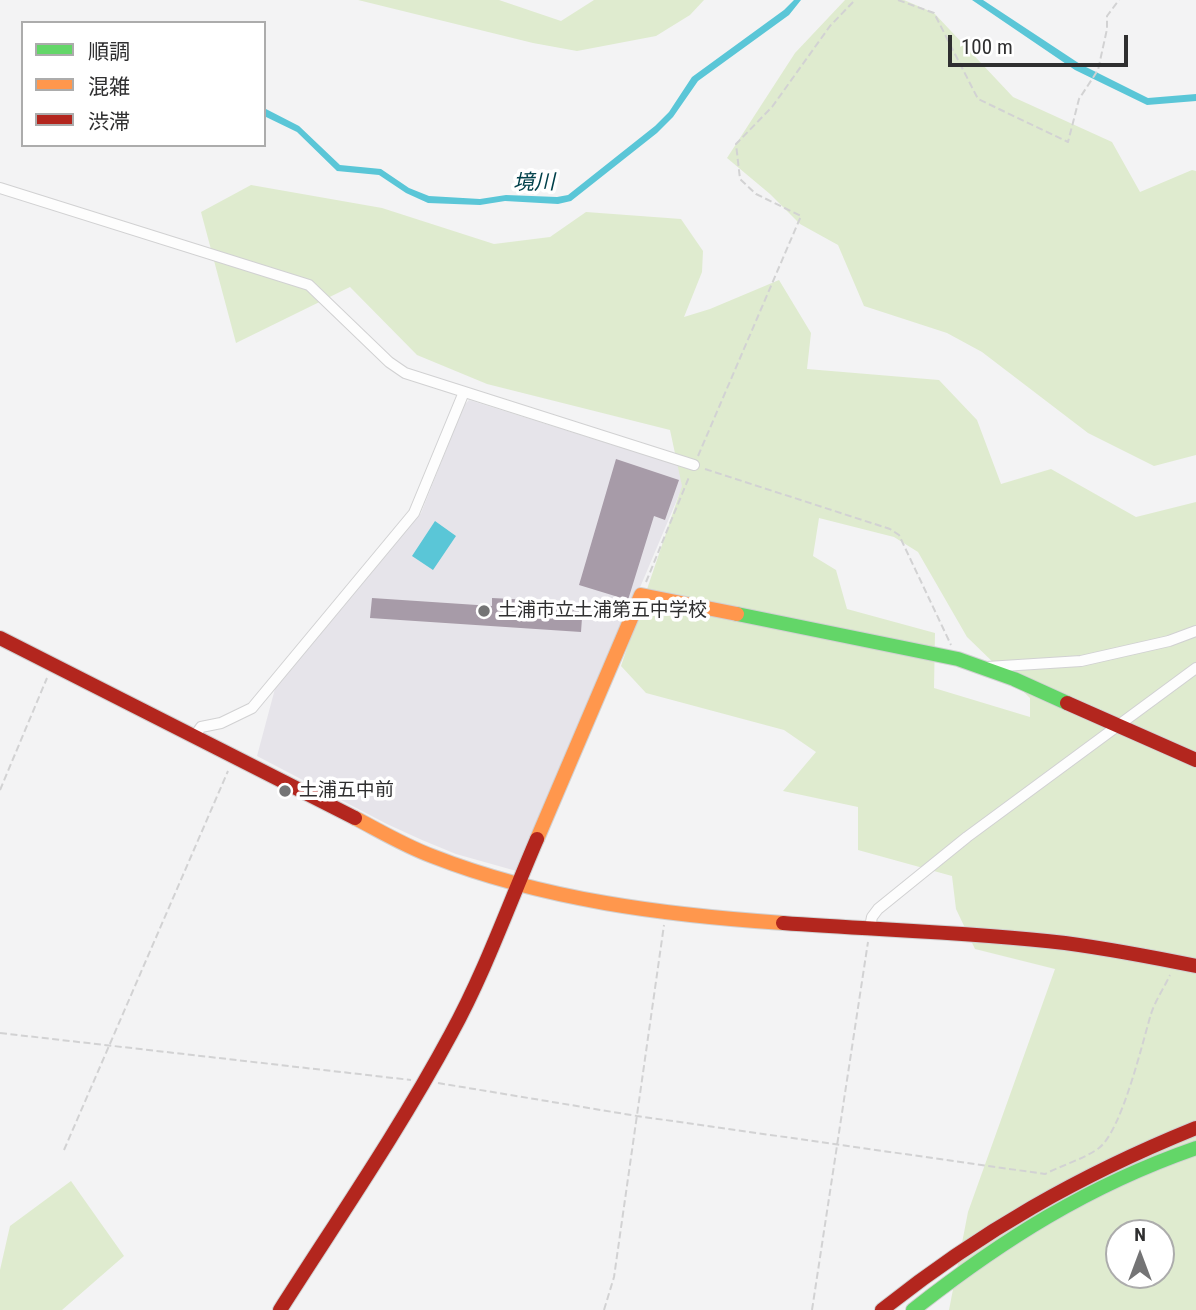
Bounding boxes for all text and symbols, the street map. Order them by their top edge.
legend [21,21,266,147]
scale bar [951,21,1131,65]
text: 100 m [961,35,1013,59]
text: 順調 [88,40,130,64]
text: 混雑 [88,75,130,99]
text: 渋滞 [88,110,130,134]
water label: 境川 [513,171,555,197]
place label: 土浦市立土浦第五中学校 [498,600,707,622]
marker: 土浦市立土浦第五中学校 [476,603,492,619]
place label: 土浦五中前 [299,780,394,802]
marker: 土浦五中前 [277,783,293,799]
north arrow [1105,1219,1175,1289]
text: N [1134,1223,1146,1246]

